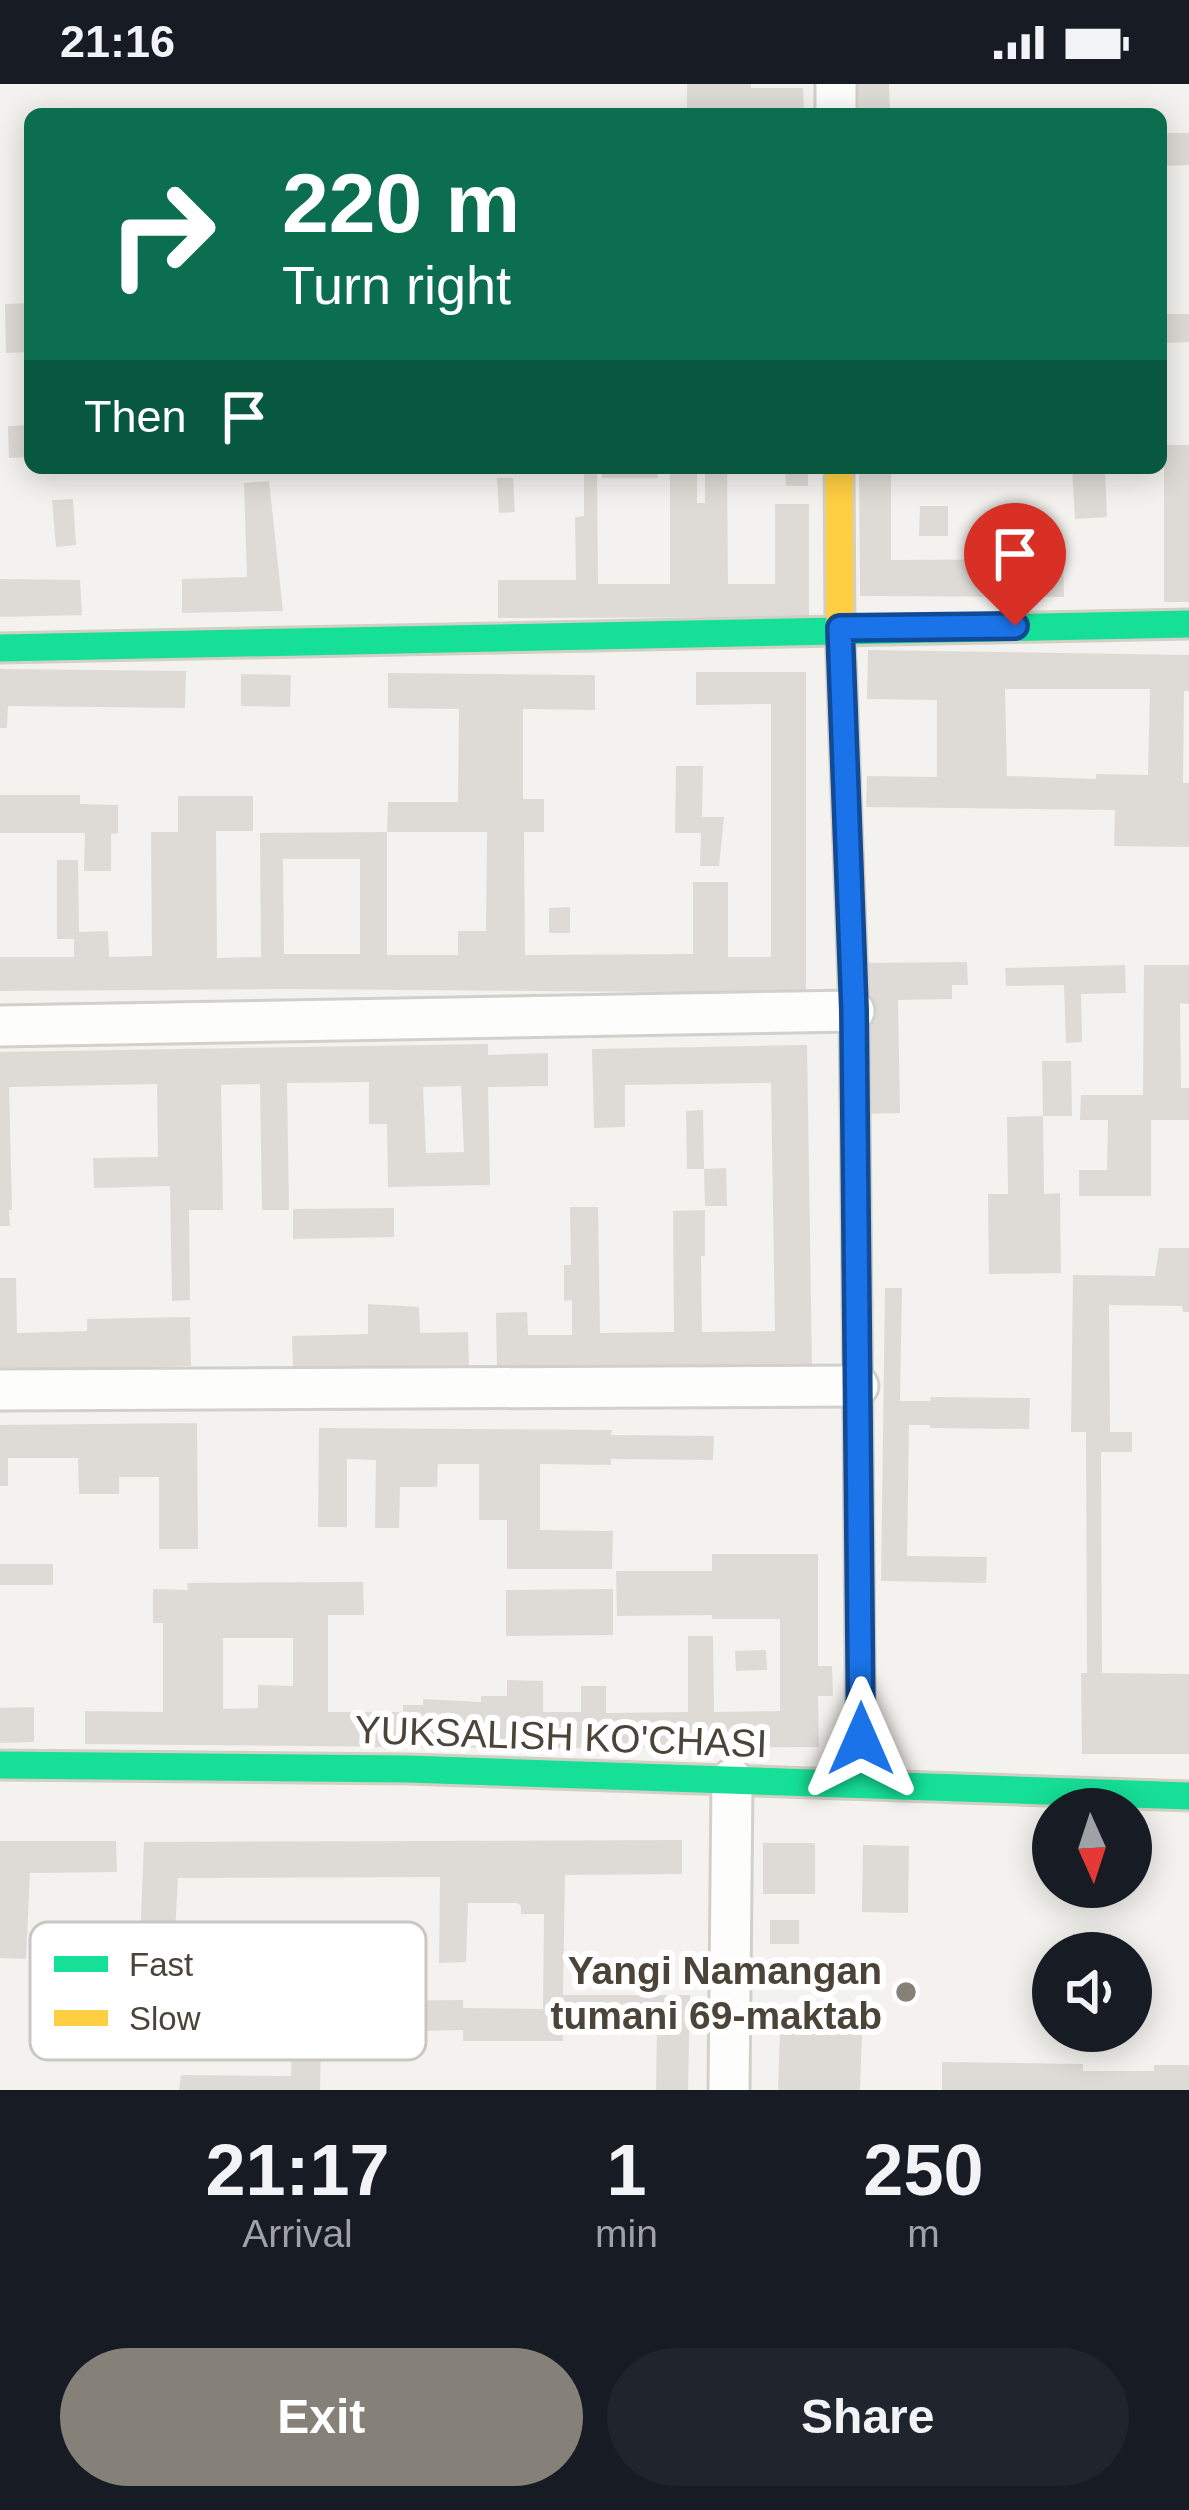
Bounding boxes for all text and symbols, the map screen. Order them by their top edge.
text: 21:16 [60,16,175,67]
icon: right [84,156,240,312]
text: 220 m [282,156,520,250]
text: Turn right [282,255,511,315]
icon: arrive [211,384,277,450]
text: Then [84,391,187,442]
pin [964,503,1066,626]
icon: arrive [982,521,1048,587]
position arrow [798,1676,924,1802]
street label: YUKSALISH KO'CHASI [354,1708,768,1765]
north arrow [1032,1788,1152,1908]
map controls [1032,1788,1152,2052]
legend [30,1922,426,2060]
button: sound [1032,1932,1152,2052]
text: Fast [129,1946,193,1983]
place label: Yangi Namangan tumani 69-maktab [550,1949,882,2037]
marker: Yangi Namangan tumani 69-maktab [893,1979,919,2005]
text: Slow [129,2000,201,2037]
text: 21:17 [205,2130,390,2210]
text: 1 [606,2130,647,2210]
text: 250 [863,2130,984,2210]
text: Arrival [242,2212,353,2255]
text: min [595,2212,658,2255]
text: m [907,2212,940,2255]
button: Exit [60,2348,583,2486]
button: Share [607,2348,1129,2486]

